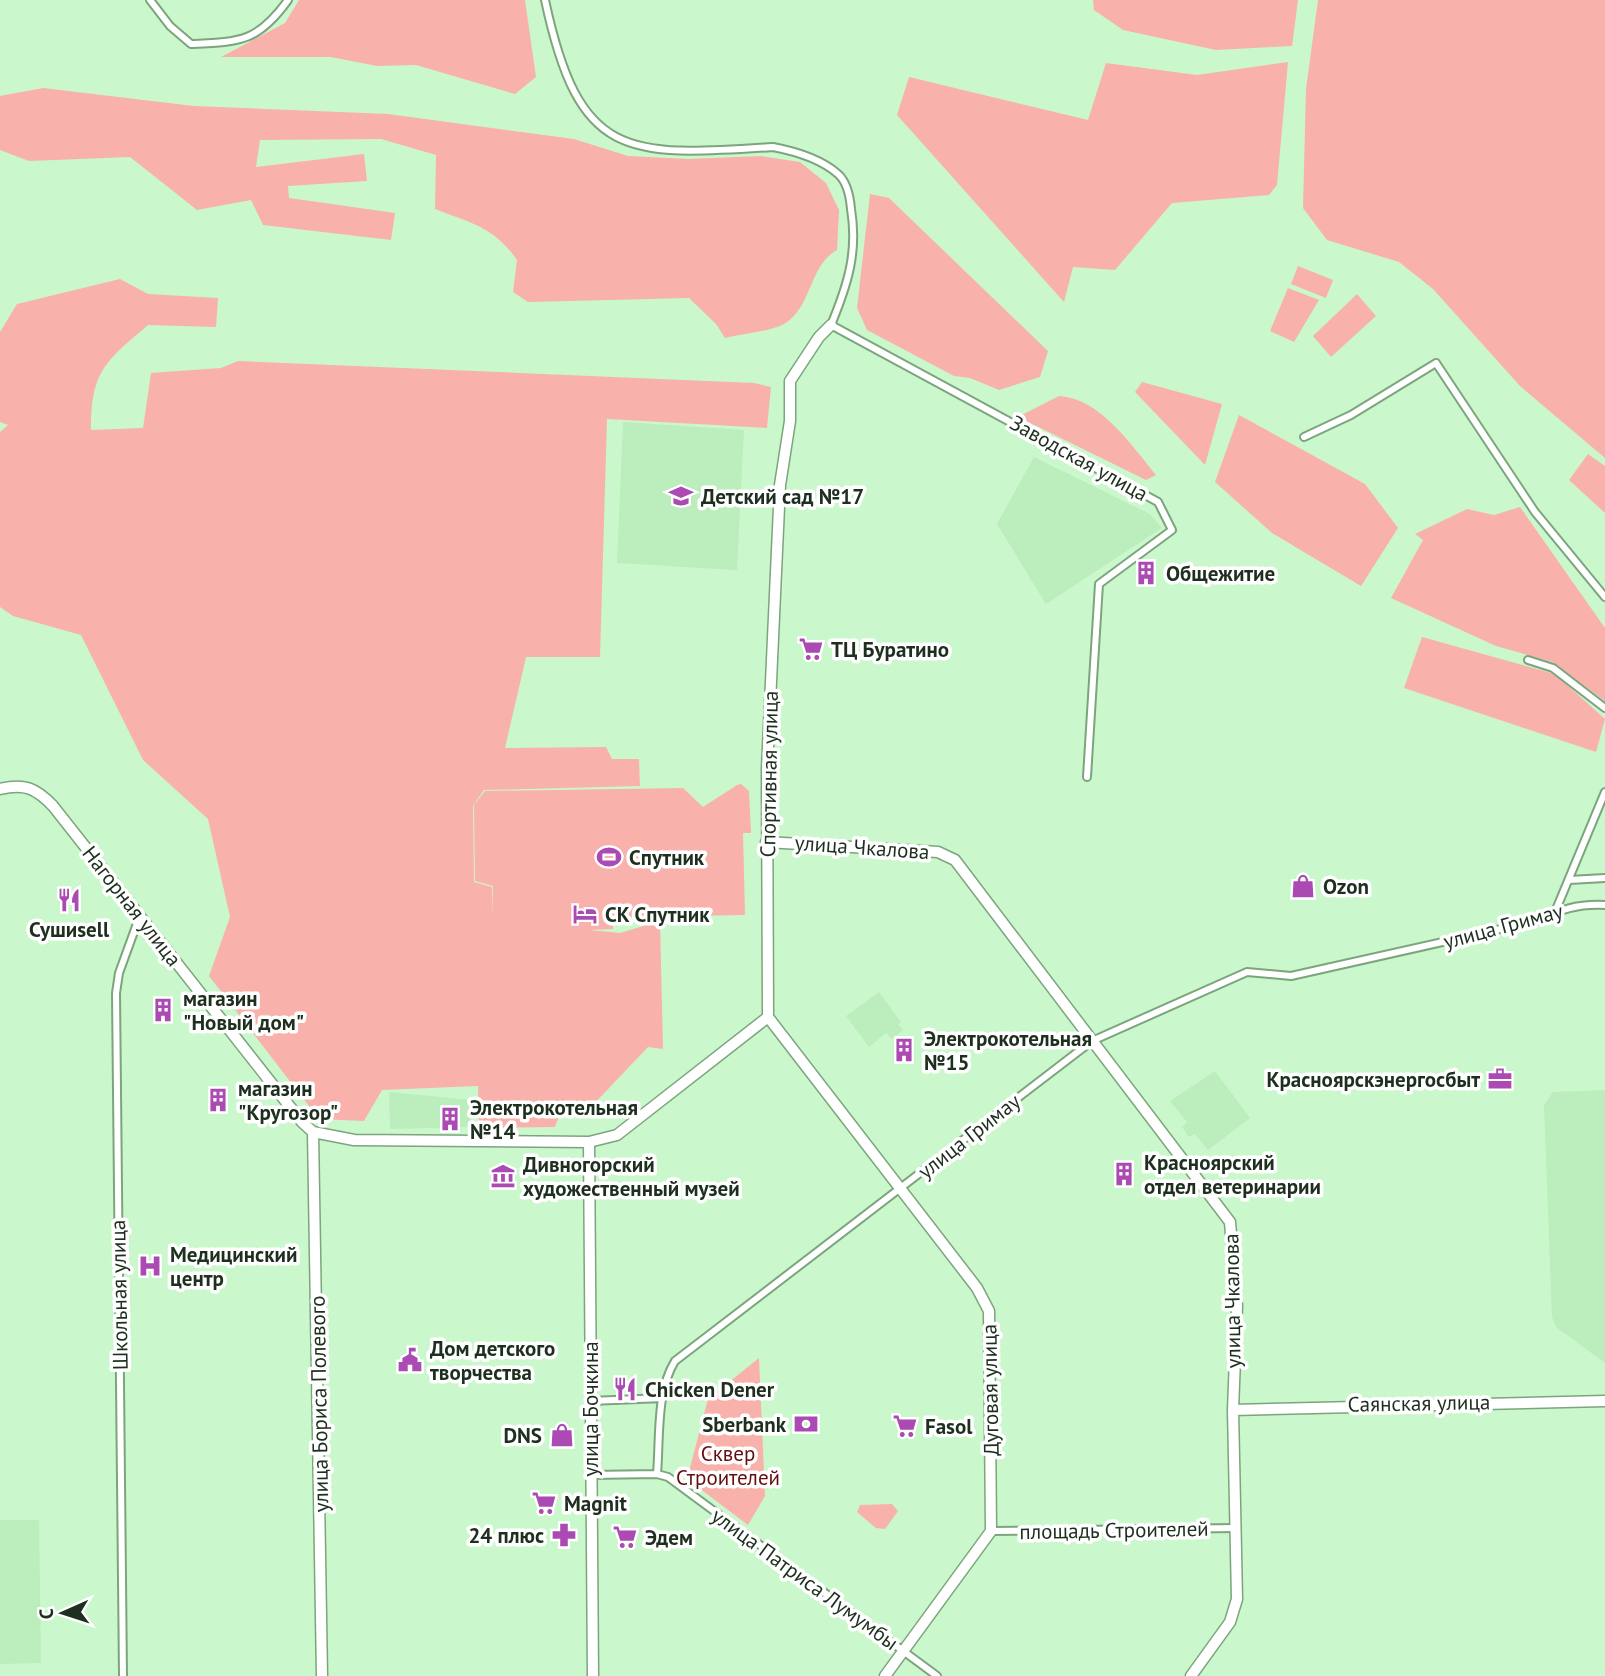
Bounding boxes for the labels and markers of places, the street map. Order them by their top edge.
school or university icon: Детский сад №17 [667,482,695,510]
place label: Детский сад №17 [701,483,864,510]
building icon: Общежитие [1132,559,1160,587]
place label: Общежитие [1166,560,1275,587]
supermarket icon: ТЦ Буратино [797,635,825,663]
place label: ТЦ Буратино [831,636,949,663]
sports icon: Спутник [595,843,623,871]
place label: Спутник [629,844,705,871]
shop icon: Ozon [1289,872,1317,900]
place label: Ozon [1323,873,1369,900]
restaurant icon: Сушиsell [55,886,83,914]
hotel icon: СК Спутник [571,900,599,928]
place label: СК Спутник [605,901,710,928]
place label: Сушиsell [29,916,110,943]
place label: магазин "Новый дом" [183,985,304,1036]
building icon: магазин "Новый дом" [149,996,177,1024]
place label: Электрокотельная №15 [924,1025,1092,1076]
building icon: Электрокотельная №15 [890,1036,918,1064]
office icon: Красноярскэнергосбыт [1486,1065,1514,1093]
place label: Красноярскэнергосбыт [1266,1066,1480,1093]
place label: магазин "Кругозор" [238,1075,338,1126]
building icon: магазин "Кругозор" [204,1086,232,1114]
place label: Электрокотельная №14 [470,1094,638,1145]
building icon: Электрокотельная №14 [436,1105,464,1133]
place label: Красноярский отдел ветеринарии [1144,1149,1321,1200]
place label: Дивногорский художественный музей [523,1151,740,1202]
building icon: Красноярский отдел ветеринарии [1110,1160,1138,1188]
museum icon: Дивногорский художественный музей [489,1162,517,1190]
place label: Медицинский центр [170,1241,297,1292]
hospital icon: Медицинский центр [136,1252,164,1280]
place label: Дом детского творчества [430,1335,555,1386]
public building icon: Дом детского творчества [396,1346,424,1374]
restaurant icon: Chicken Dener [611,1375,639,1403]
place label: Chicken Dener [645,1376,775,1403]
bank icon: Sberbank [792,1410,820,1438]
place label: Sberbank [702,1411,787,1438]
supermarket icon: Fasol [891,1412,919,1440]
place label: Fasol [925,1413,973,1440]
shop icon: DNS [548,1421,576,1449]
place label: DNS [503,1422,542,1449]
supermarket icon: Magnit [530,1489,558,1517]
place label: Magnit [564,1490,628,1517]
pharmacy icon: 24 плюс [550,1521,578,1549]
place label: 24 плюс [468,1522,544,1549]
supermarket icon: Эдем [611,1523,639,1551]
place label: Эдем [645,1524,693,1551]

